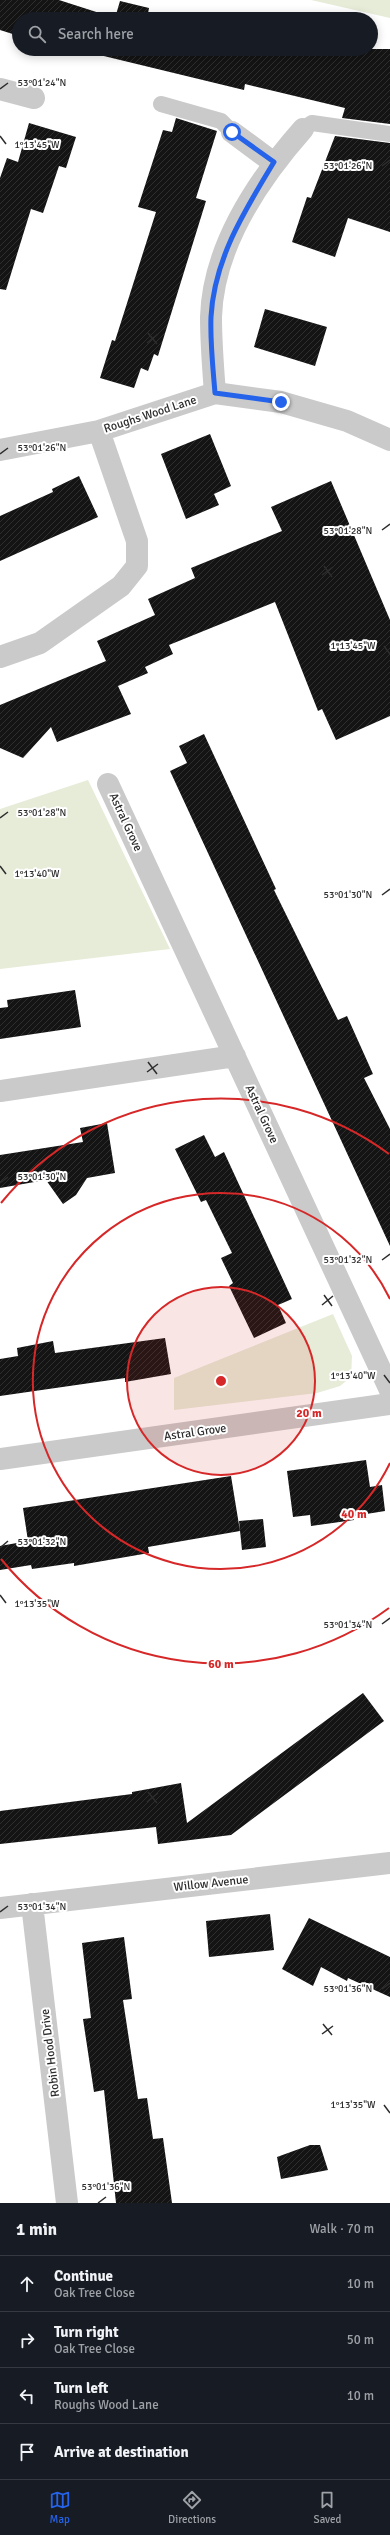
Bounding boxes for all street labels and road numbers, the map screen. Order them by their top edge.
street label: Roughs Wood Lane [102,392,198,437]
street label: Astral Grove [105,791,146,854]
street label: Astral Grove [241,1083,282,1146]
street label: Astral Grove [163,1421,227,1444]
street label: Willow Avenue [173,1872,249,1895]
street label: Robin Hood Drive [38,2008,63,2098]

